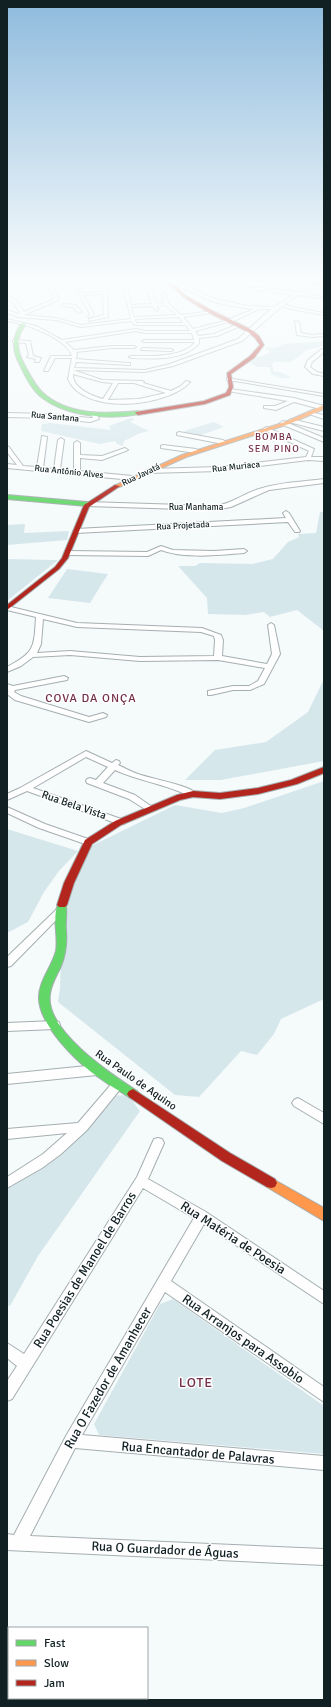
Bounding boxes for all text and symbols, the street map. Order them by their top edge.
street label: Rua Santana [30,409,80,425]
district label: BOMBA SEM PINO [248,431,300,455]
street label: Rua Muriaca [212,459,261,475]
street label: Rua Javatá [120,461,162,489]
street label: Rua Antônio Alves [34,463,104,481]
street label: Rua Manhama [169,502,224,513]
street label: Rua Projetada [156,519,210,533]
district label: COVA DA ONÇA [45,691,137,706]
street label: Rua Bela Vista [40,788,108,822]
street label: Rua Paulo de Aquino [93,1047,179,1113]
street label: Rua Poesias de Manoel de Barros [30,1188,140,1351]
street label: Rua Matéria de Poesia [177,1198,289,1278]
street label: Rua Arranjos para Assobio [179,1291,307,1387]
street label: Rua O Fazedor de Amanhecer [61,1304,155,1452]
district label: LOTE [179,1374,213,1391]
street label: Rua Encantador de Palavras [121,1438,276,1468]
street label: Rua O Guardador de Águas [91,1538,239,1562]
legend [8,1627,148,1699]
text: Fast [44,1636,65,1651]
text: Slow [44,1656,69,1671]
text: Jam [44,1676,65,1691]

